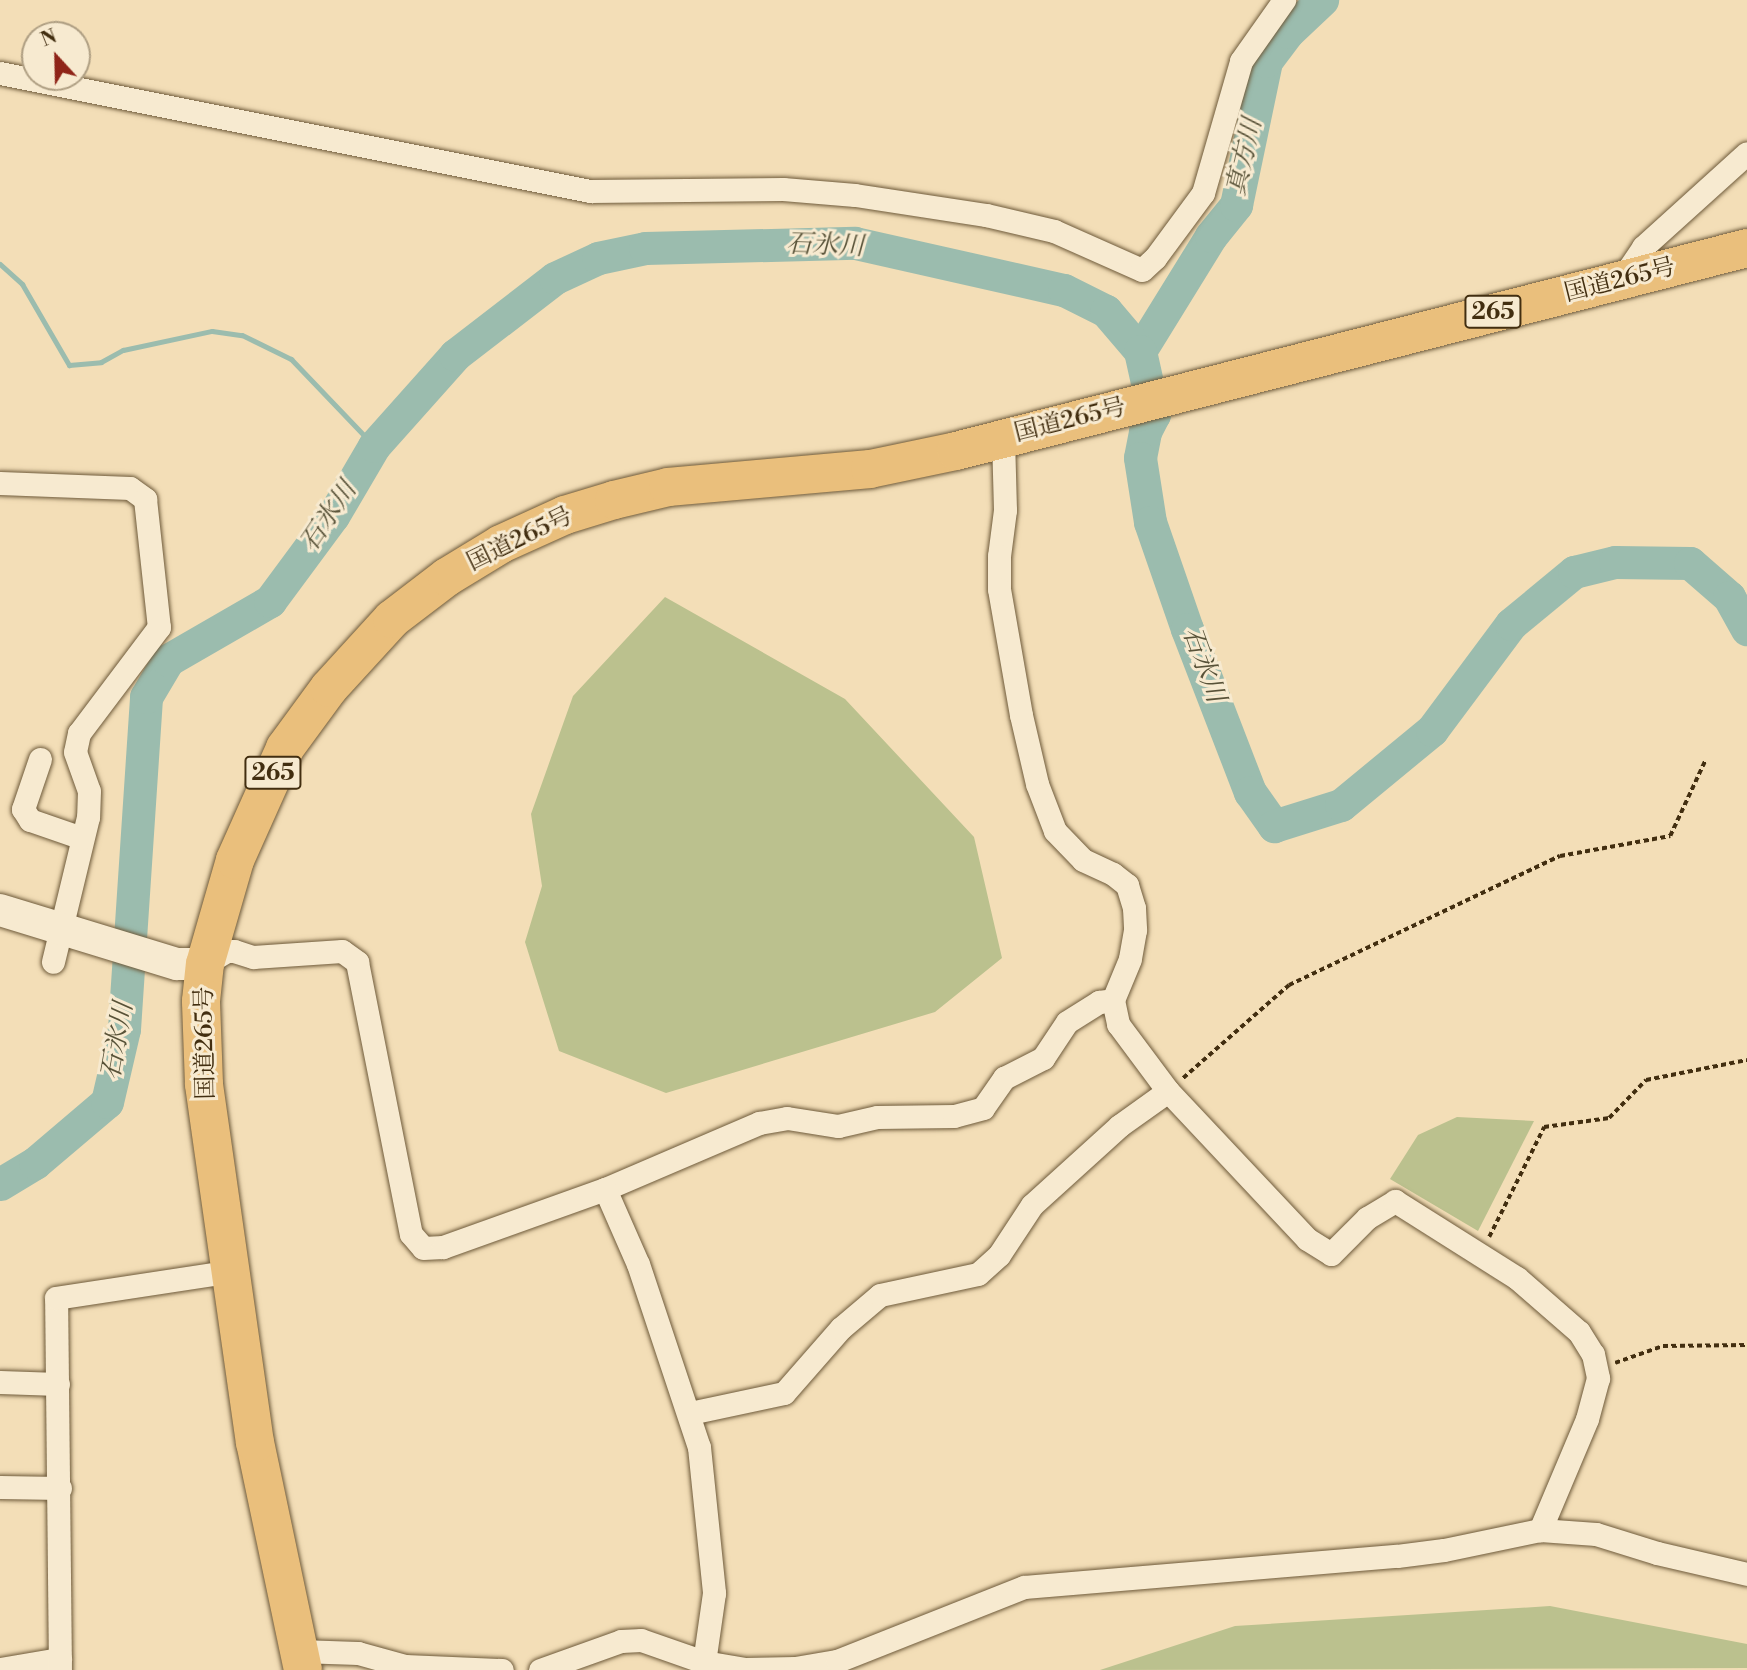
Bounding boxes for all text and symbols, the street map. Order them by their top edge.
north arrow [21,21,91,91]
text: N [37,24,60,52]
water label: 真方川 [1221,115,1269,199]
water label: 石氷川 [785,229,865,263]
street label: 国道265号 [1561,253,1679,309]
road number: 265 [1463,292,1523,332]
street label: 国道265号 [1011,393,1129,449]
water label: 石氷川 [294,476,364,558]
street label: 国道265号 [463,502,577,578]
water label: 石氷川 [1175,623,1231,707]
road number: 265 [243,754,303,792]
street label: 国道265号 [191,986,221,1100]
water label: 石氷川 [96,1000,140,1082]

